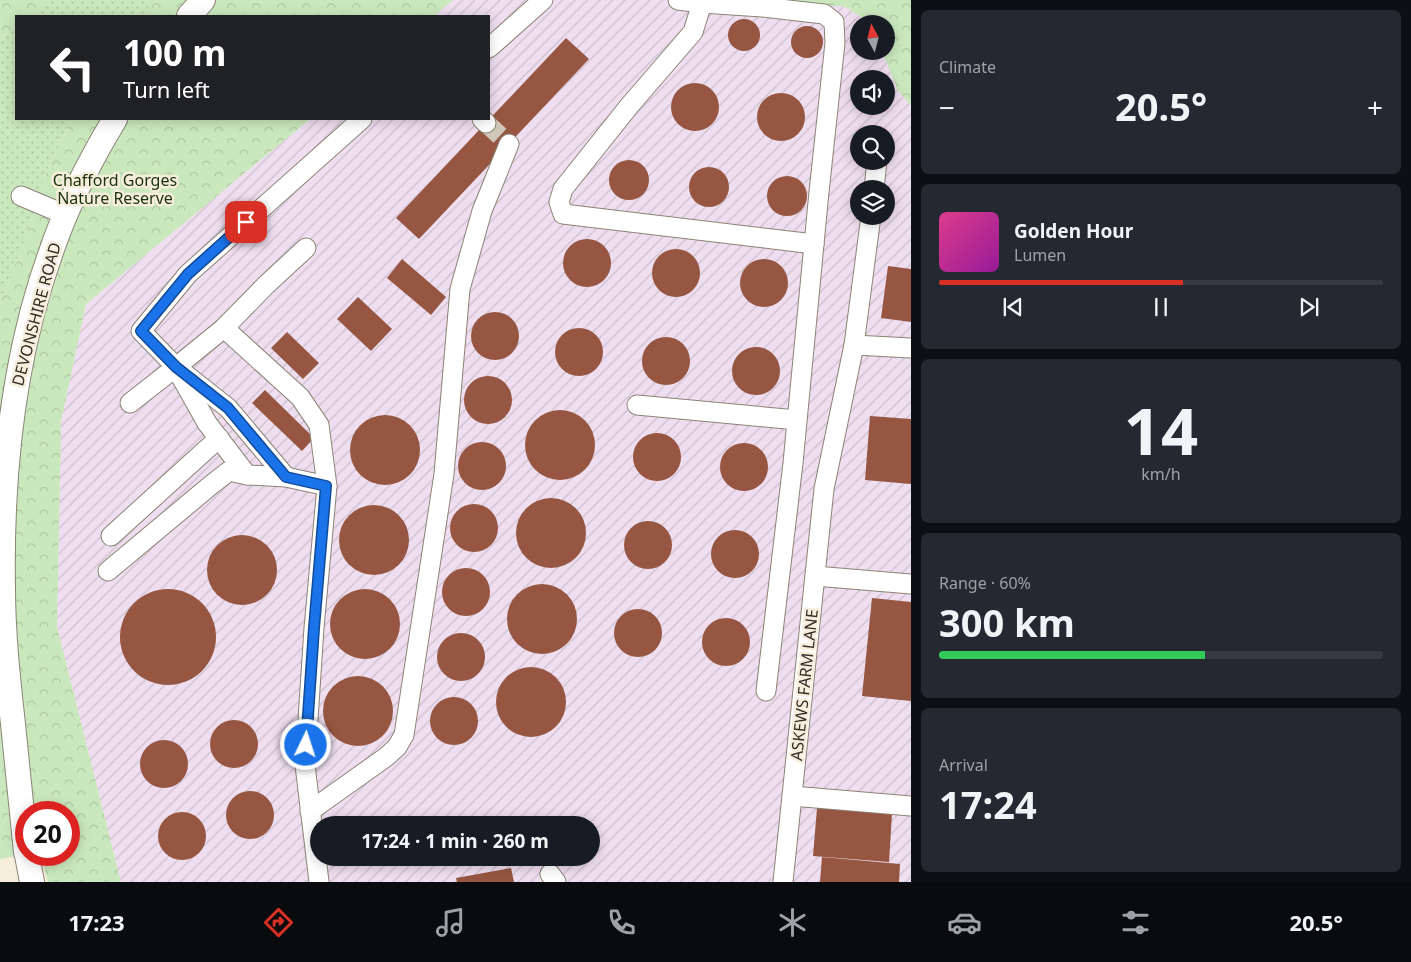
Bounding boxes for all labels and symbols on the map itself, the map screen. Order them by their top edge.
north arrow [850,15,895,60]
park label: Chafford Gorges Nature Reserve [53,169,177,209]
pin [225,201,267,243]
street label: DEVONSHIRE ROAD [6,240,66,388]
street label: ASKEWS FARM LANE [785,608,823,762]
position arrow [279,718,331,770]
speed limit sign: 20 [15,801,80,866]

